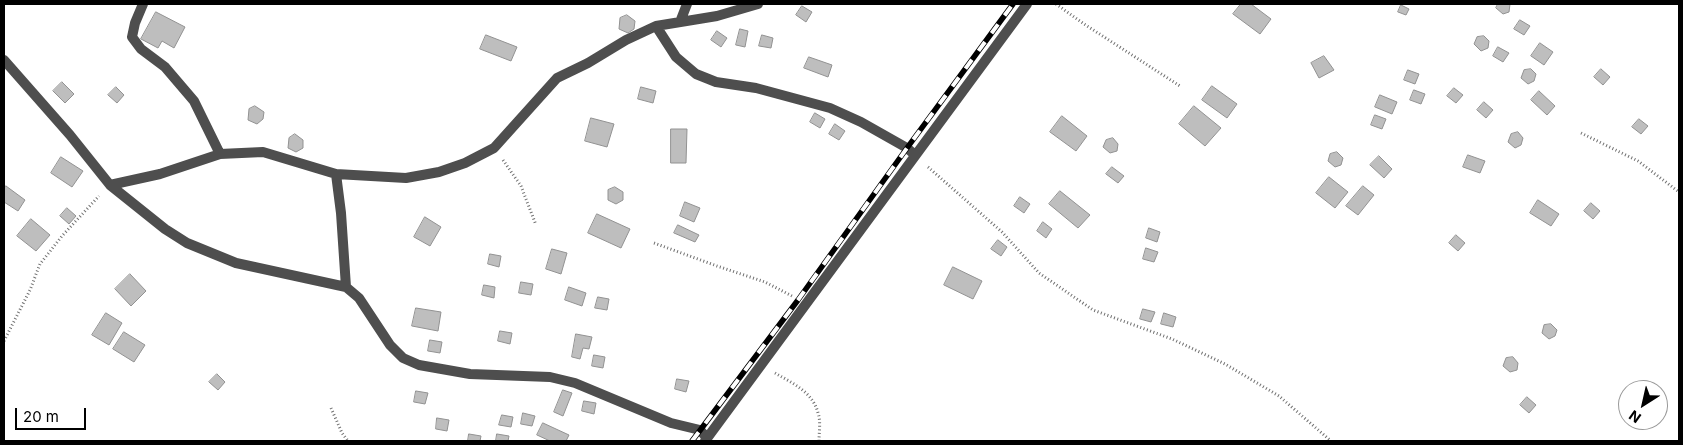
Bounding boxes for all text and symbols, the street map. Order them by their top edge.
north arrow [1618,380,1668,430]
scale bar [18,398,89,430]
text: 20 m [23,407,59,426]
text: N [1625,407,1644,427]

